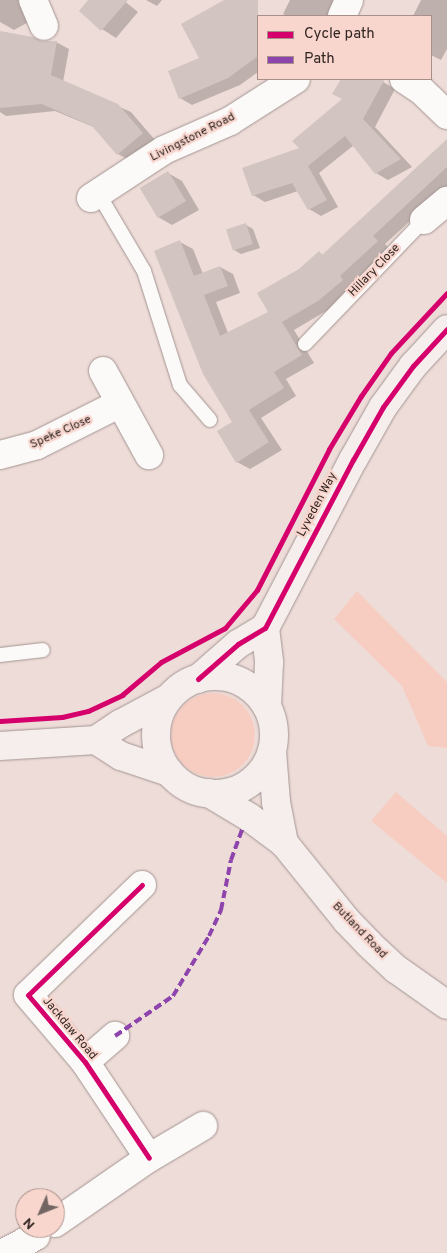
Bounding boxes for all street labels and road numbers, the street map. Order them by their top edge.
street label: Livingstone Road [148,110,238,166]
street label: Hillary Close [346,242,404,300]
street label: Speke Close [28,413,94,453]
street label: Lyveden Way [295,470,341,540]
street label: Butland Road [329,900,389,962]
street label: Jackdaw Road [39,995,99,1063]

